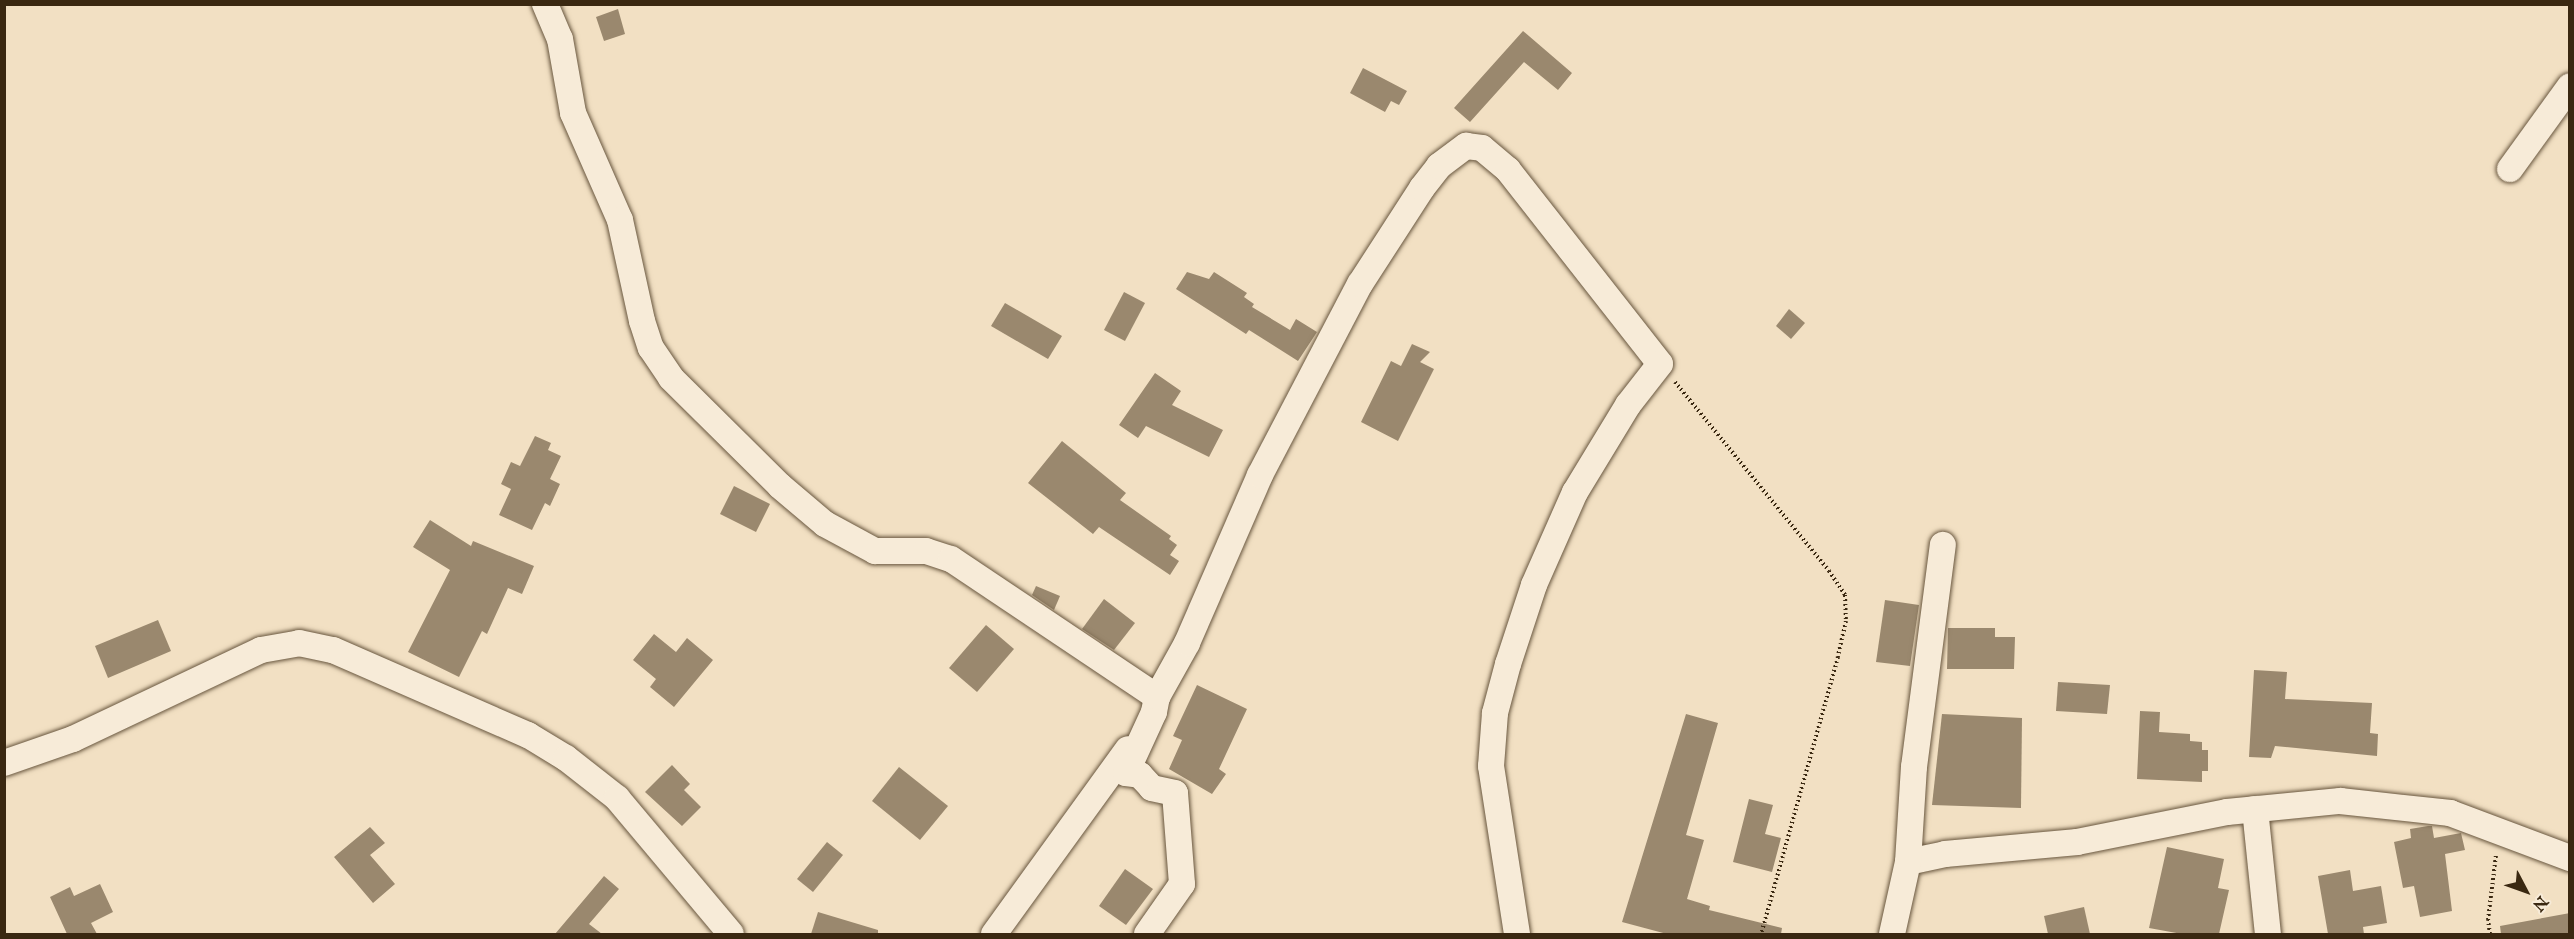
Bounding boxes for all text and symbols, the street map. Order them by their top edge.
north arrow [2496,861,2556,921]
text: N [2527,891,2552,915]

